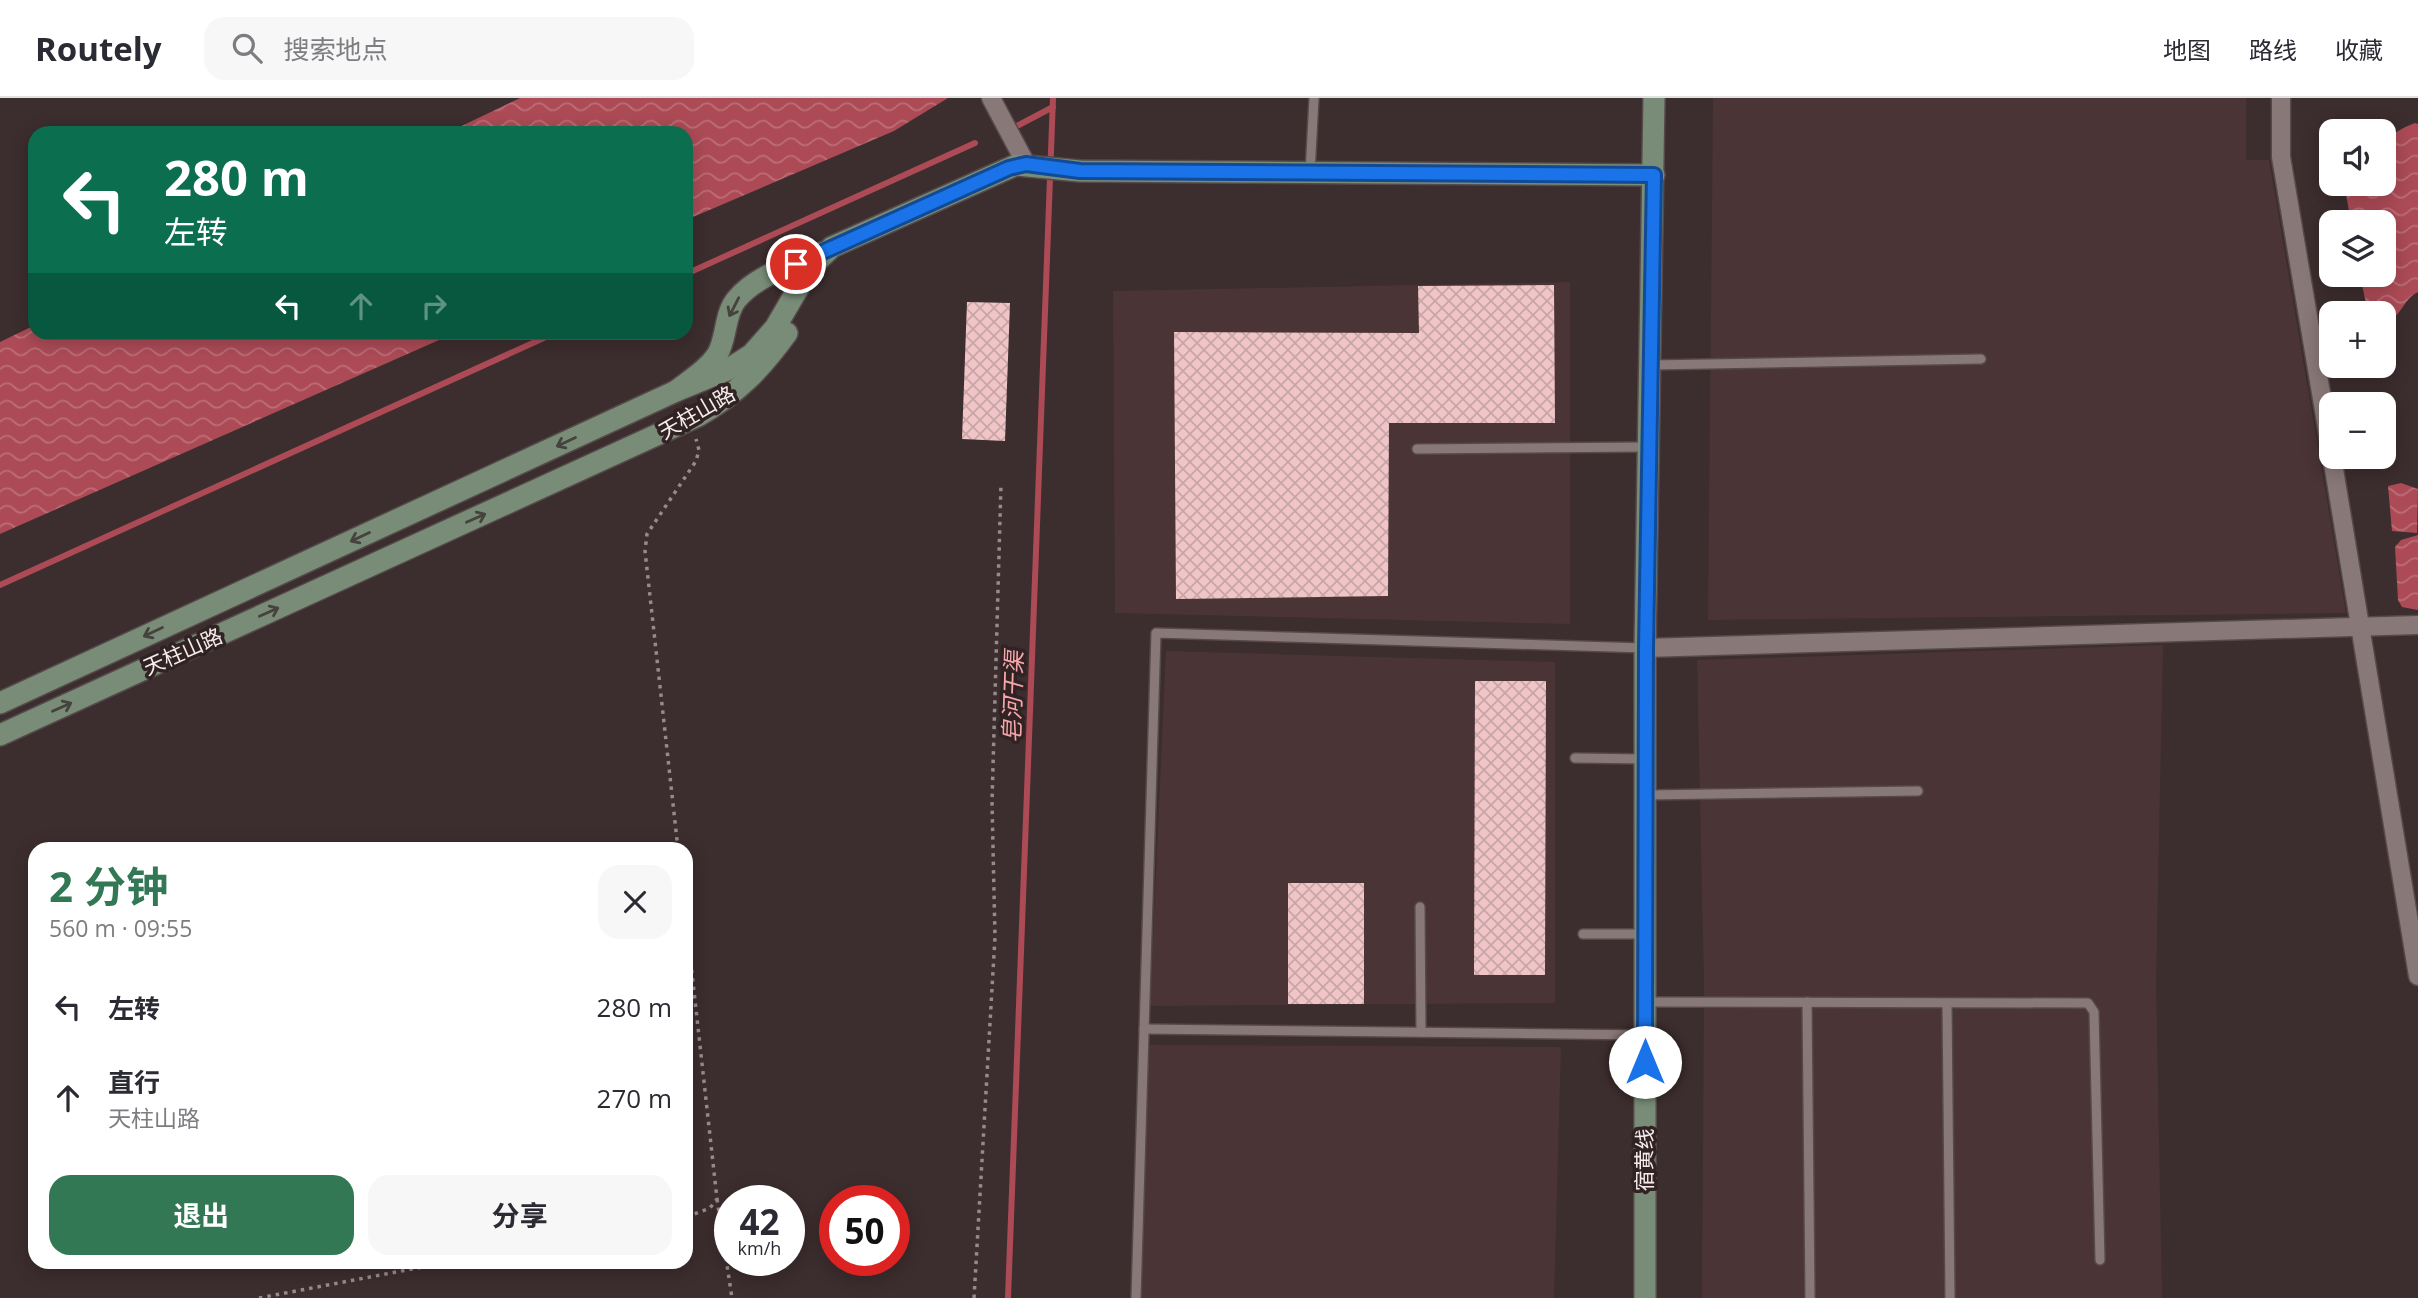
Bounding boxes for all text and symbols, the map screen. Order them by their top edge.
search box [204,17,694,80]
text: Routely [35,26,162,71]
icon: search [228,29,266,67]
text: 搜索地点 [284,31,388,67]
text: 地图 [2163,33,2211,66]
text: 路线 [2249,33,2297,66]
text: 收藏 [2335,33,2383,66]
map controls [2319,119,2396,469]
button: sound [2319,119,2396,196]
text: 280 m [164,144,309,210]
icon: left [49,154,140,245]
text: 左转 [164,210,228,253]
button: layers [2319,210,2396,287]
pin [766,234,826,294]
icon: arrive [777,245,815,283]
icon: left [269,287,307,325]
icon: ahead [342,287,380,325]
icon: right [415,287,453,325]
one-way arrow [727,296,741,316]
button: + [2319,301,2396,378]
street label: 天柱山路 [653,379,740,445]
button: − [2319,392,2396,469]
one-way arrow [556,436,578,449]
one-way arrow [465,511,486,524]
one-way arrow [350,531,371,544]
one-way arrow [258,605,279,618]
street label: 天柱山路 [139,621,227,681]
one-way arrow [143,626,164,639]
water label: 皂河干渠 [994,647,1030,743]
one-way arrow [51,700,72,713]
text: 2 分钟 [49,857,168,914]
button: close [598,865,672,939]
text: 560 m · 09:55 [49,912,192,944]
icon: left [49,988,87,1026]
text: 280 m [597,989,672,1025]
text: 左转 [108,990,160,1026]
position arrow [1608,1025,1682,1099]
text: 直行 [108,1064,160,1100]
icon: ahead [49,1079,87,1117]
text: 270 m [597,1080,672,1116]
text: 天柱山路 [108,1102,200,1134]
street label: 宿黄线 [1630,1129,1658,1192]
button: 退出 [49,1175,354,1255]
button: 分享 [368,1175,672,1255]
speed limit sign: 50 [819,1185,910,1276]
text: 42 [739,1198,780,1245]
text: km/h [738,1236,781,1260]

